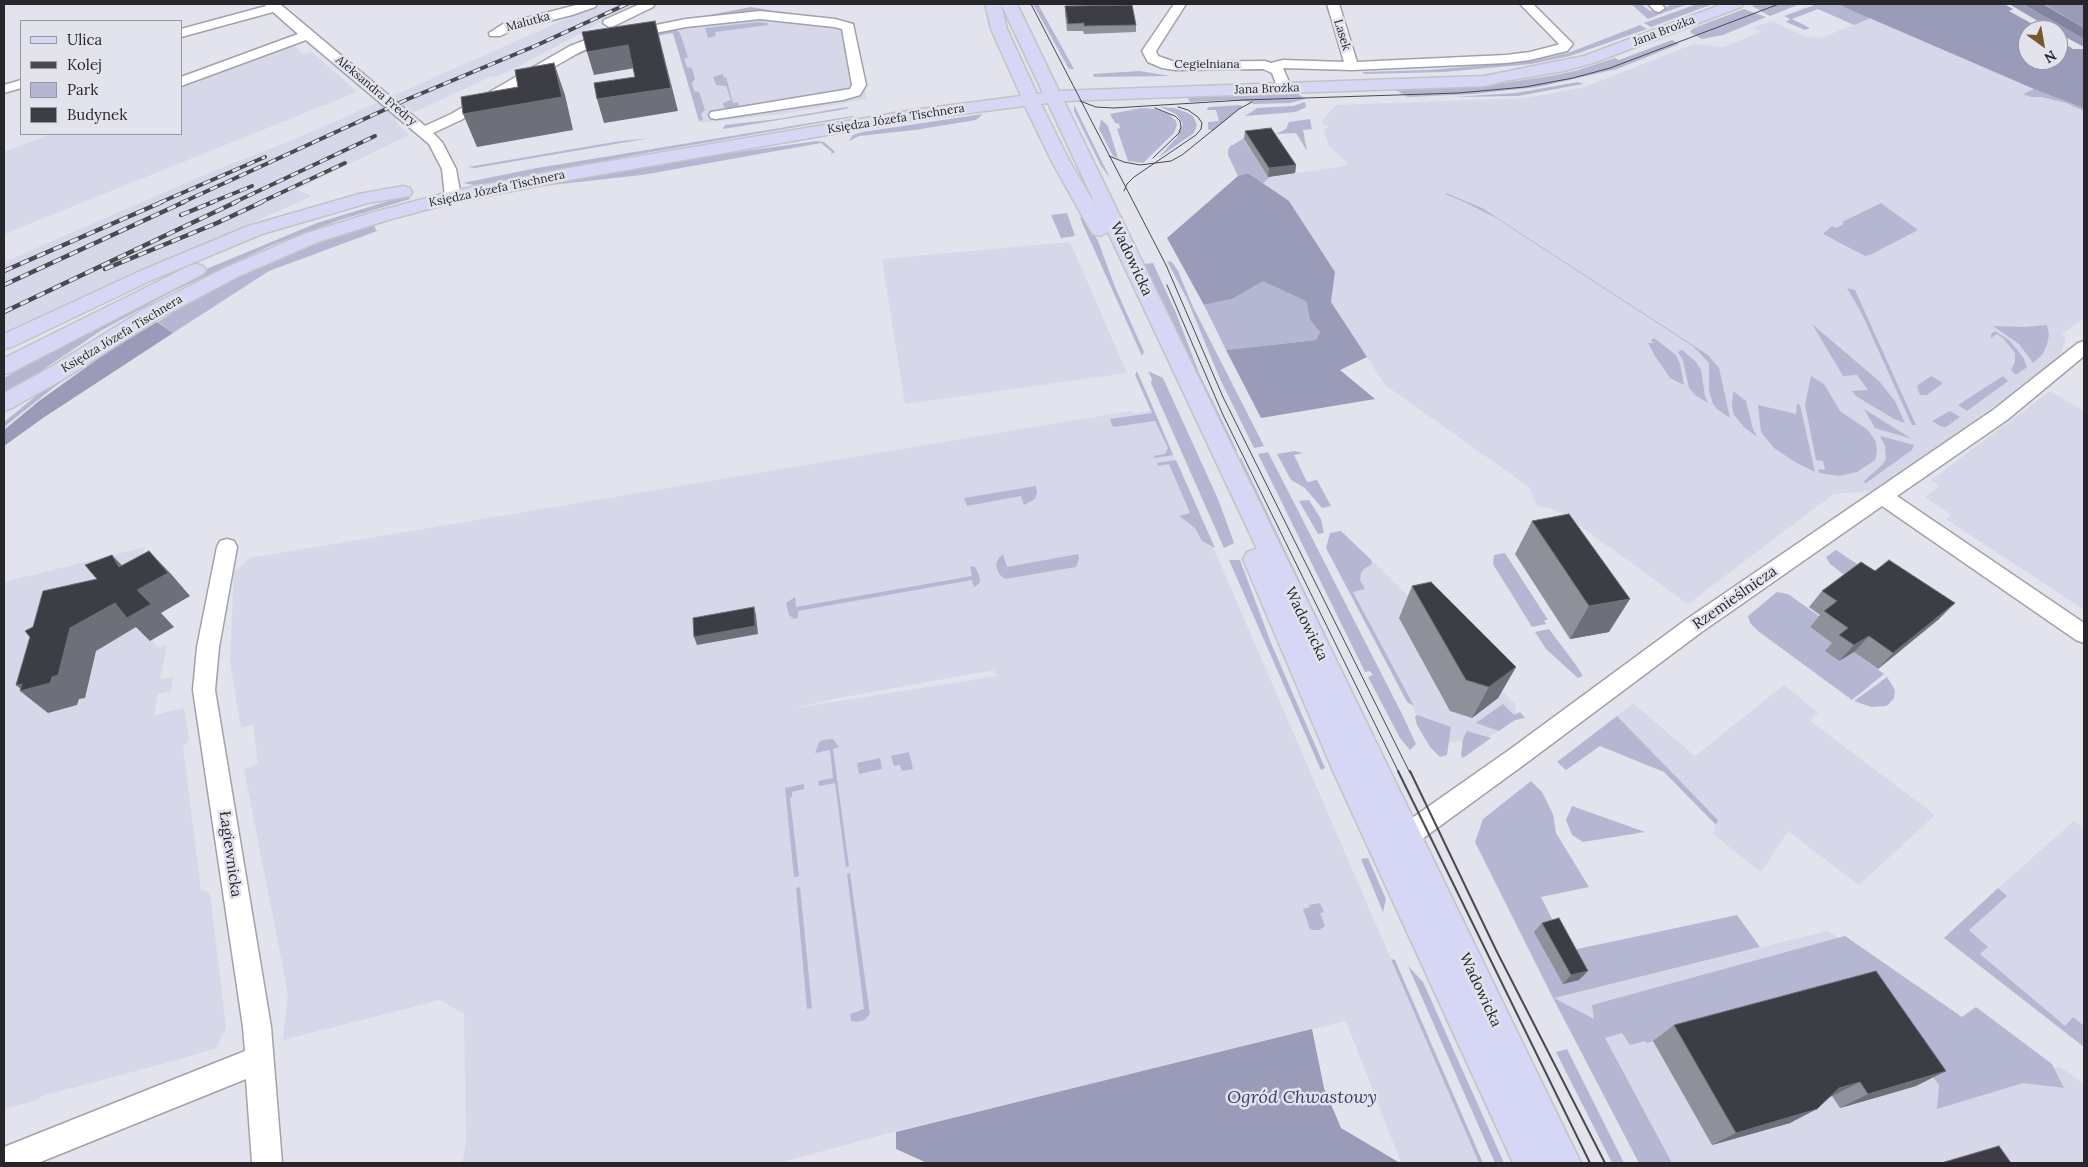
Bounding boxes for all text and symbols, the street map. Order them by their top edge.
street label: Malutka [504,9,552,35]
street label: Jana Brożka [1631,13,1697,49]
street label: Lasek [1330,18,1354,52]
legend [20,20,182,135]
north arrow [2018,20,2068,70]
text: Ulica [67,30,102,49]
text: N [2041,46,2060,67]
street label: Aleksandra Fredry [333,53,419,129]
text: Kolej [67,55,102,74]
street label: Cegielniana [1174,58,1240,72]
text: Park [67,80,98,99]
street label: Jana Brożka [1234,81,1300,97]
street label: Księdza Józefa Tischnera [826,101,966,137]
text: Budynek [67,105,127,124]
street label: Księdza Józefa Tischnera [428,168,566,210]
street label: Wadowicka [1106,219,1156,299]
street label: Księdza Józefa Tischnera [59,292,185,376]
street label: Rzemieślnicza [1689,562,1781,634]
street label: Wadowicka [1280,584,1332,664]
street label: Łagiewnicka [215,810,245,898]
street label: Wadowicka [1455,950,1505,1030]
park label: Ogród Chwastowy [1227,1087,1377,1109]

